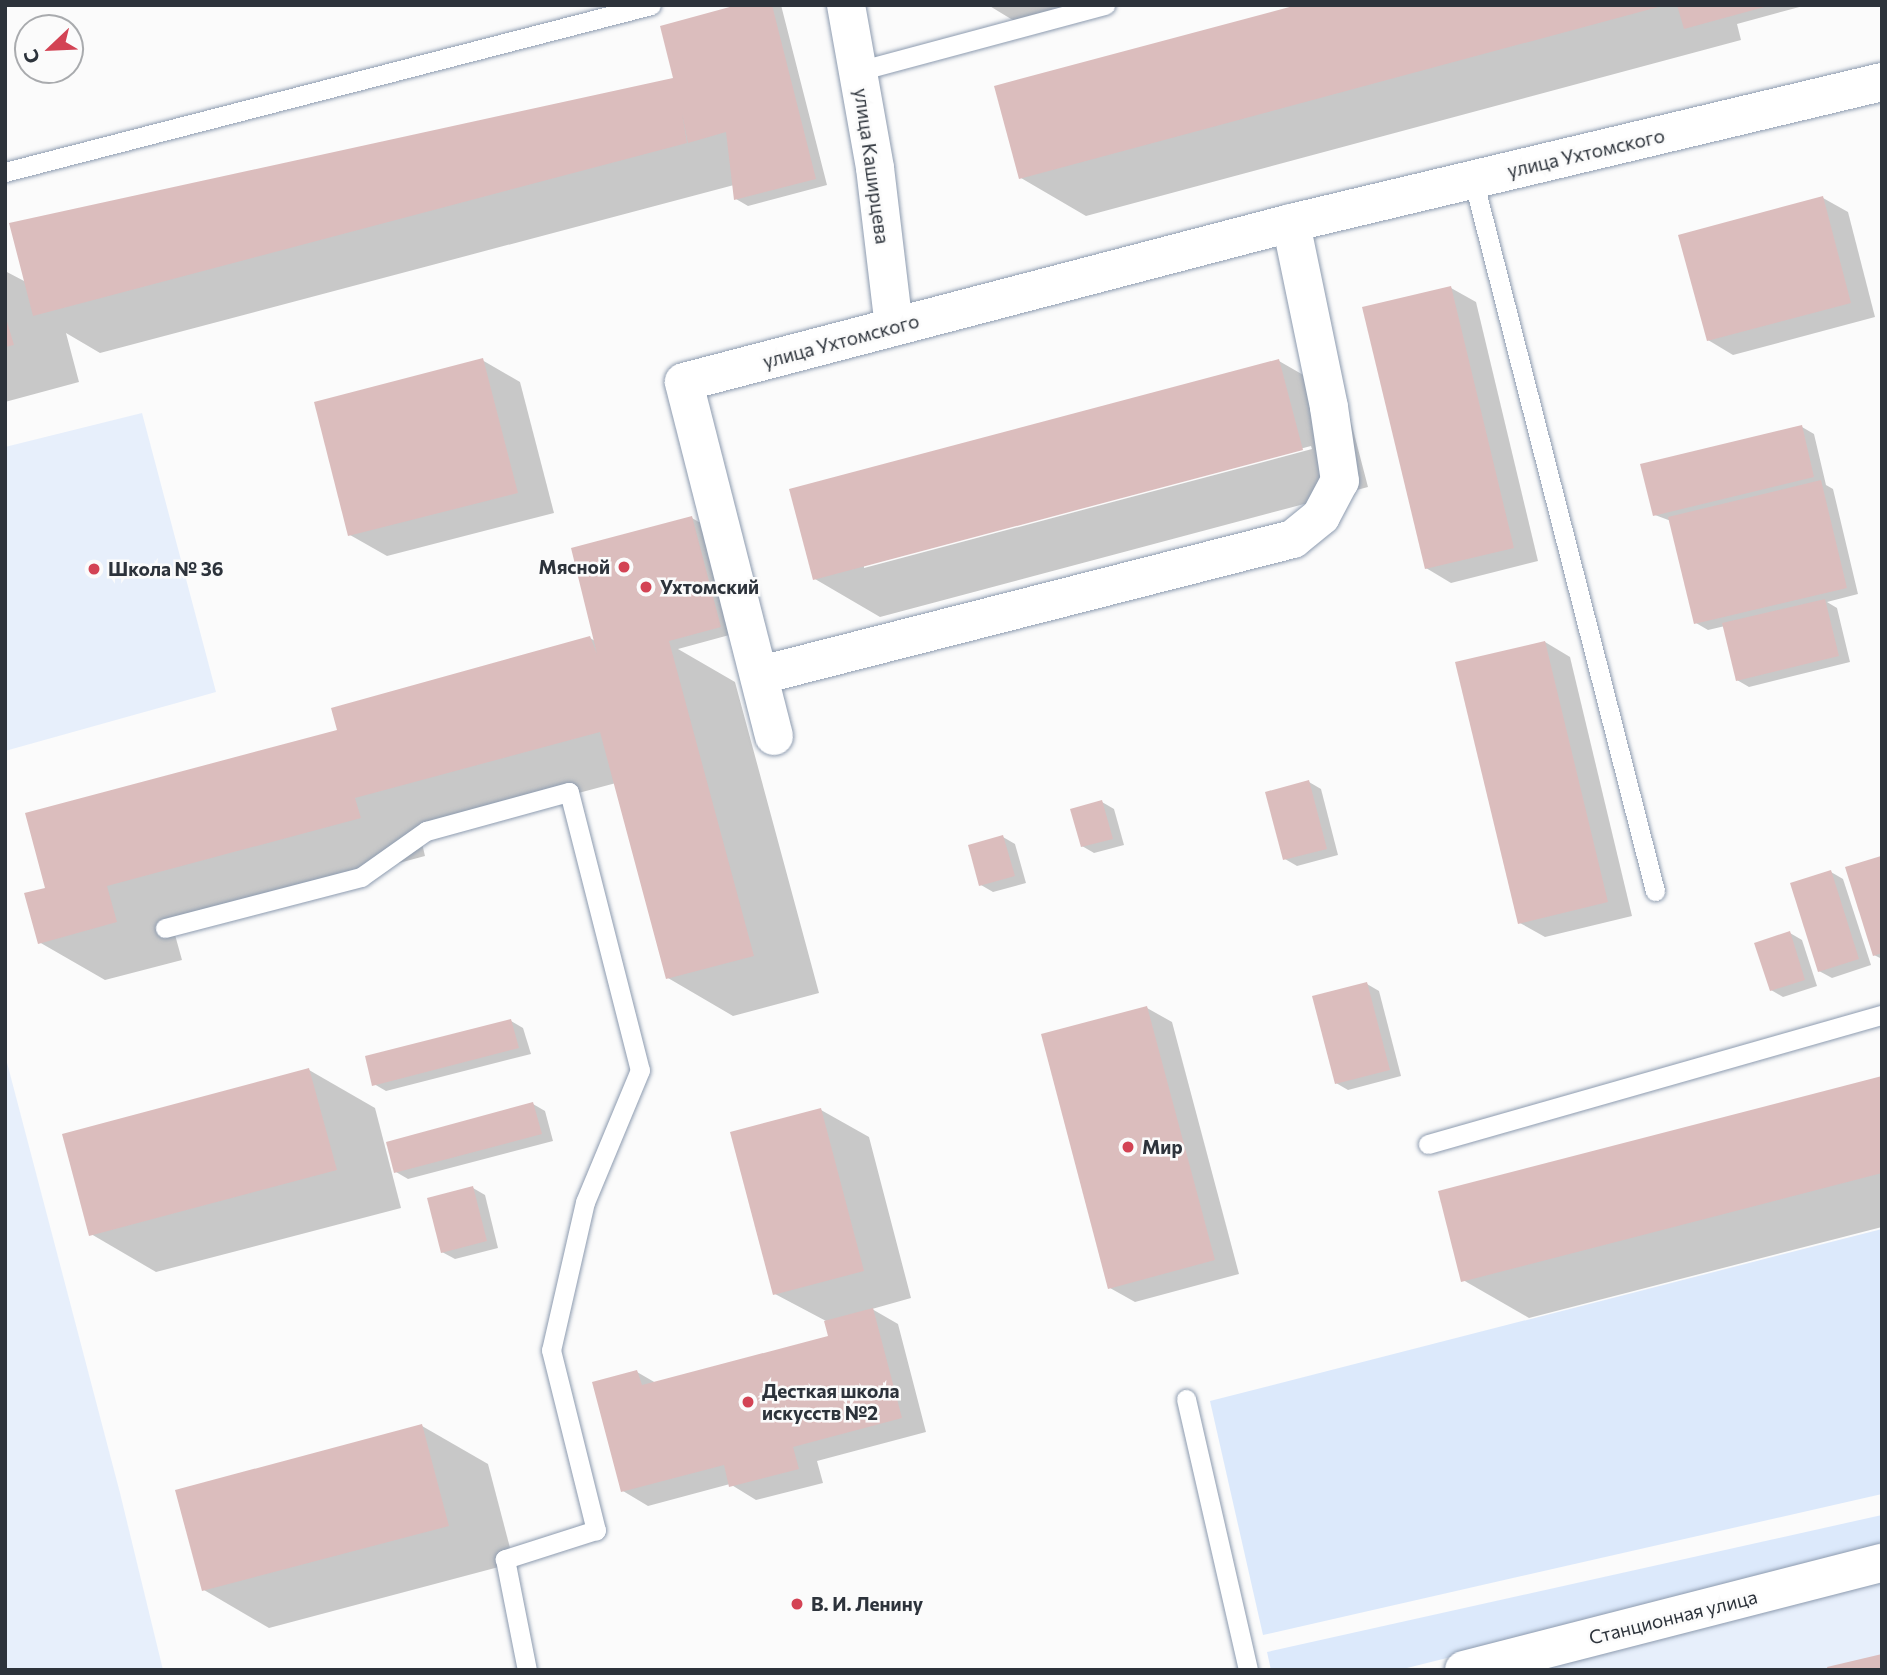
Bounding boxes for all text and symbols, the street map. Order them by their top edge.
north arrow [14,14,84,84]
text: С [18,46,44,67]
street label: улица Каширцева [850,87,894,245]
street label: улица Ухтомского [1505,124,1667,182]
street label: улица Ухтомского [760,309,922,373]
place label: Мясной [539,556,610,578]
place label: Школа № 36 [108,558,223,580]
marker: Мясной [616,559,632,575]
marker: Школа № 36 [86,561,102,577]
place label: Ухтомский [660,576,759,598]
marker: Ухтомский [638,579,654,595]
place label: Мир [1142,1136,1183,1158]
marker: Мир [1120,1139,1136,1155]
place label: Десткая школа искусств №2 [762,1380,899,1424]
marker: Десткая школа искусств №2 [740,1394,756,1410]
street label: Станционная улица [1586,1585,1760,1649]
place label: В. И. Ленину [811,1593,923,1615]
marker: В. И. Ленину [789,1596,805,1612]

